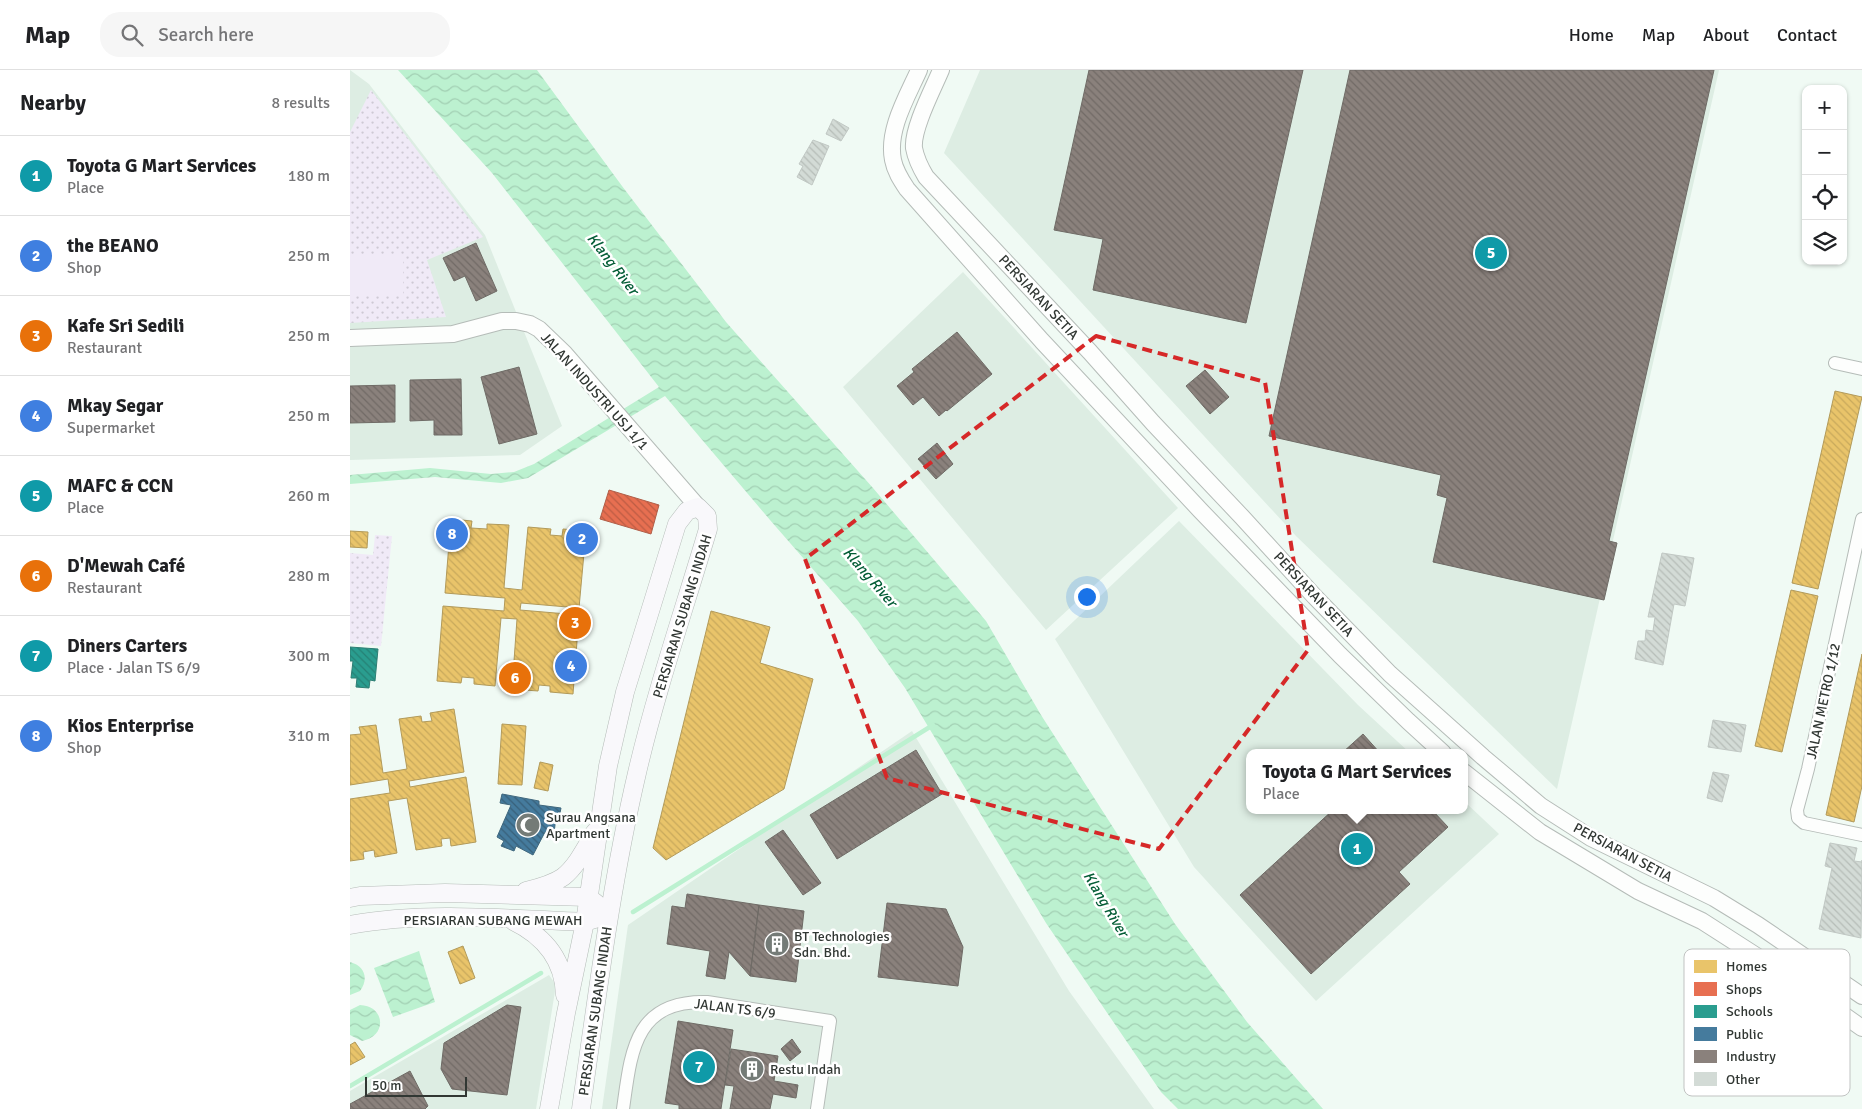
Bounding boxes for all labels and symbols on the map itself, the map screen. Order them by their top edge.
water label: Klang River [583,230,644,300]
pin: 5 [1475,234,1507,272]
street label: PERSIARAN SETIA [995,251,1083,344]
street label: JALAN INDUSTRI USJ 1/1 [537,329,652,454]
pin: 8 [436,515,468,553]
pin: 2 [566,520,598,558]
street label: PERSIARAN SUBANG INDAH [649,532,716,700]
water label: Klang River [839,544,902,612]
street label: PERSIARAN SETIA [1270,548,1358,641]
your location [1074,584,1100,610]
pin: 3 [559,604,591,642]
street label: JALAN METRO 1/12 [1803,642,1844,761]
pin: 4 [555,647,587,685]
pin: 6 [499,659,531,697]
place label: Surau Angsana Apartment [546,809,636,842]
mosque icon: Surau Angsana Apartment [515,812,541,838]
street label: PERSIARAN SETIA [1570,819,1676,886]
pin: 1 [1341,830,1373,868]
water label: Klang River [1079,868,1134,942]
street label: PERSIARAN SUBANG MEWAH [404,912,582,929]
street label: PERSIARAN SUBANG INDAH [575,925,616,1097]
place label: BT Technologies Sdn. Bhd. [794,928,890,961]
building icon: BT Technologies Sdn. Bhd. [764,931,790,957]
legend [1684,949,1850,1096]
text: Homes [1726,958,1767,975]
text: Shops [1726,981,1762,998]
street label: JALAN TS 6/9 [693,995,777,1022]
text: Schools [1726,1003,1773,1020]
text: Public [1726,1026,1764,1043]
pin: 7 [683,1048,715,1086]
text: Industry [1726,1048,1776,1065]
building icon: Restu Indah [739,1056,765,1082]
place label: Restu Indah [770,1061,841,1078]
text: Other [1726,1071,1761,1088]
scale bar [365,1074,468,1097]

